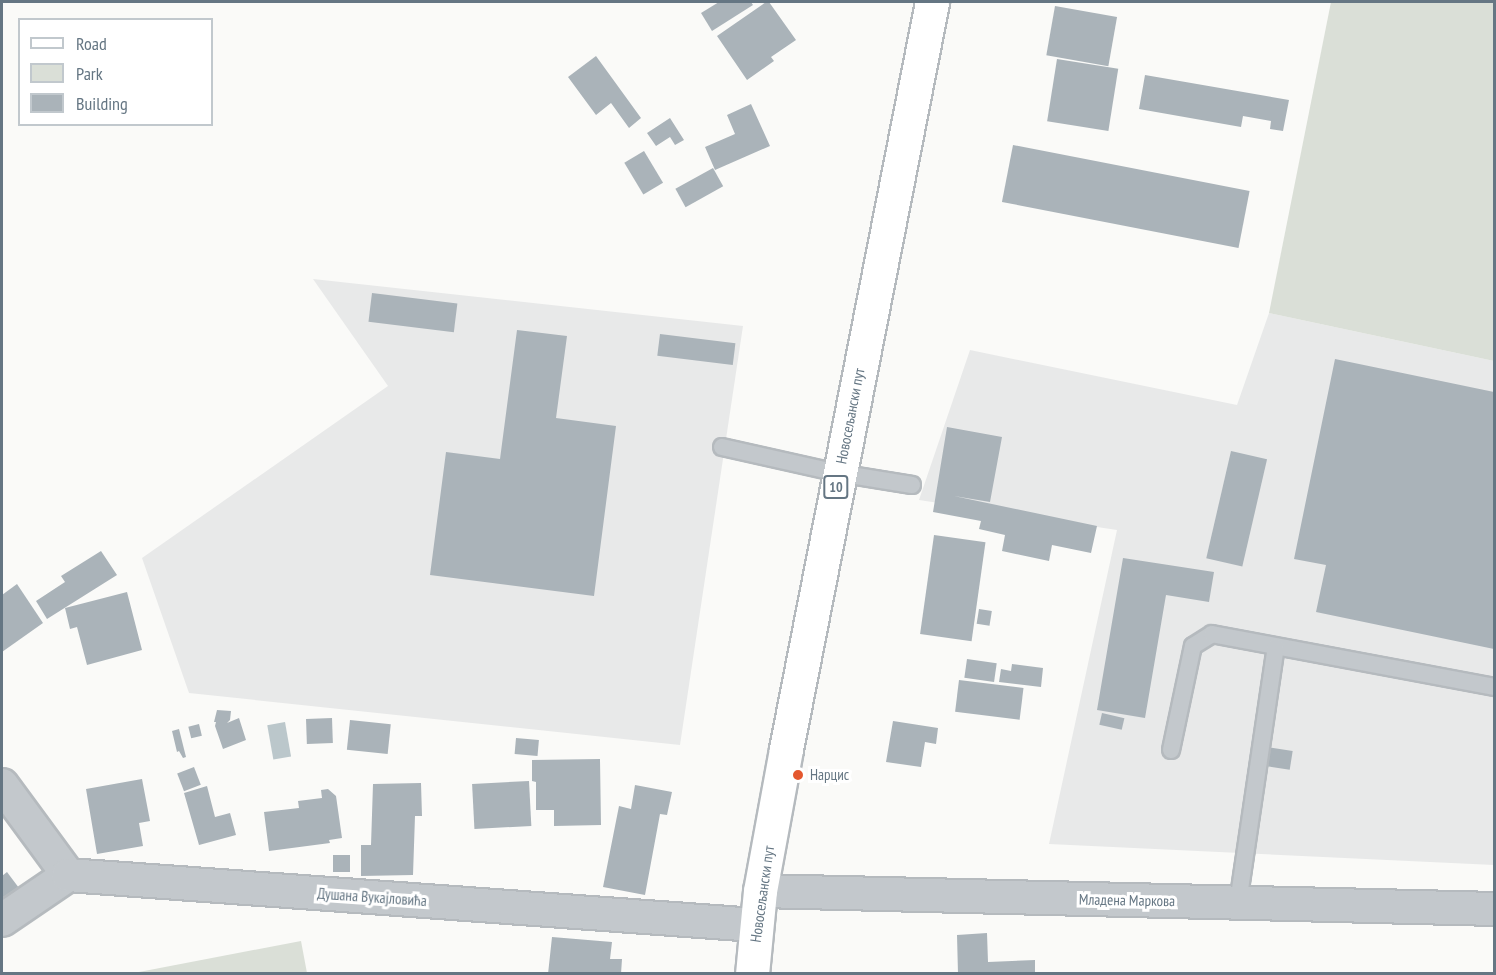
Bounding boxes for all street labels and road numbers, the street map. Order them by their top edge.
street label: Новосељански пут [832,366,868,466]
road number: 10 [822,476,850,498]
street label: Новосељански пут [746,845,778,943]
street label: Душана Вукајловића [317,884,427,910]
street label: Младена Маркова [1079,890,1175,910]

